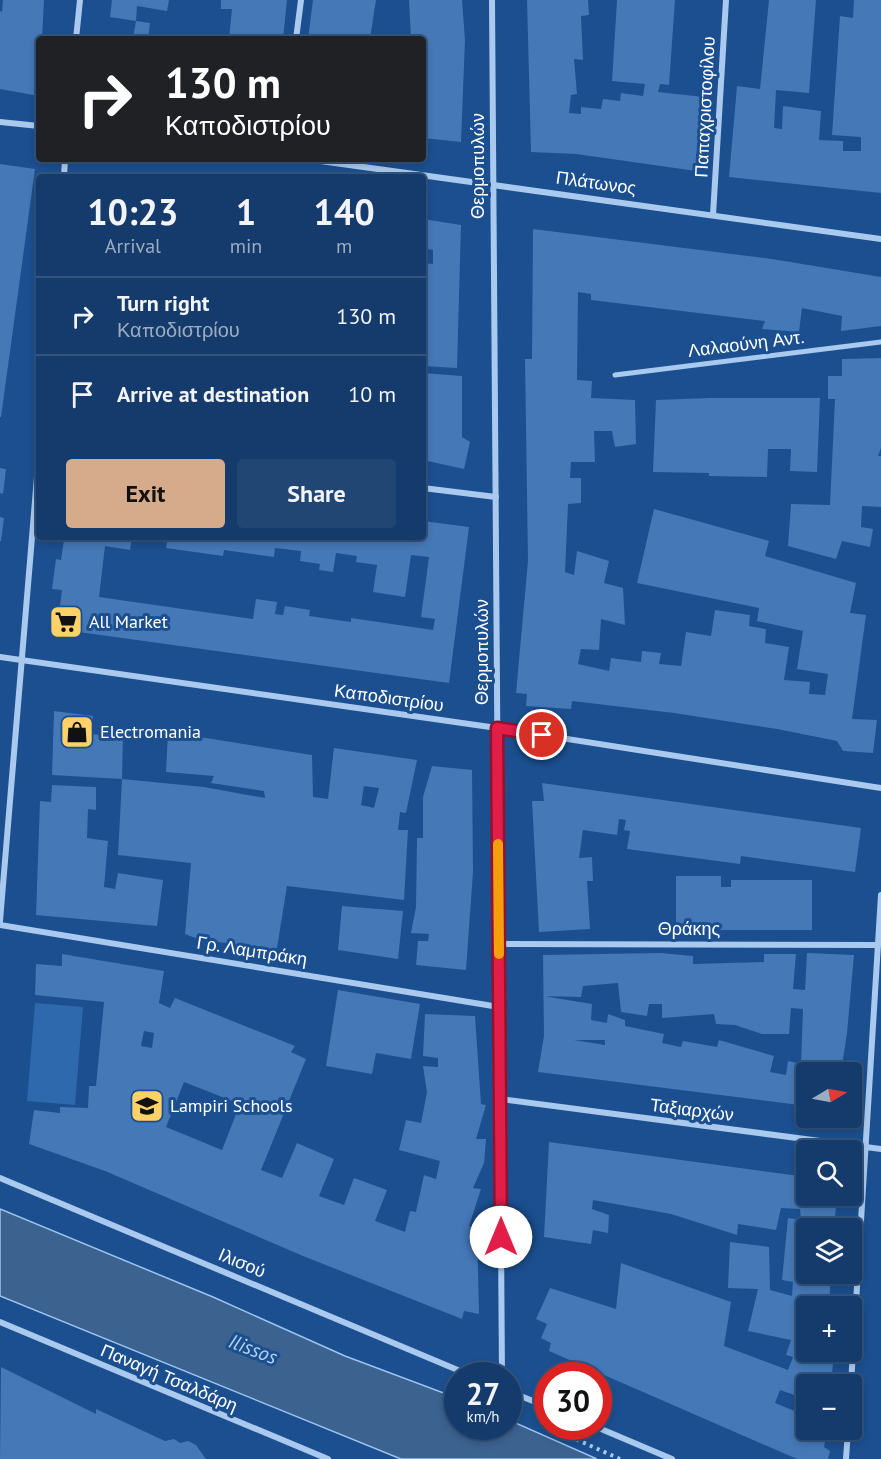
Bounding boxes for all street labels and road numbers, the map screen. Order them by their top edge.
street label: Παπαχριστοφίλου [689,36,720,178]
street label: Θερμοπυλών [466,113,489,219]
street label: Πλάτωνος [554,165,638,200]
street label: Λαλαούνη Αντ. [687,325,805,362]
street label: Θερμοπυλών [470,599,493,705]
street label: Καποδιστρίου [333,678,445,717]
street label: Θράκης [658,917,720,940]
street label: Γρ. Λαμπράκη [195,930,309,971]
street label: Ταξιαρχών [649,1093,735,1126]
street label: Ιλισού [215,1242,269,1283]
street label: Παναγή Τσαλδάρη [97,1338,241,1417]

